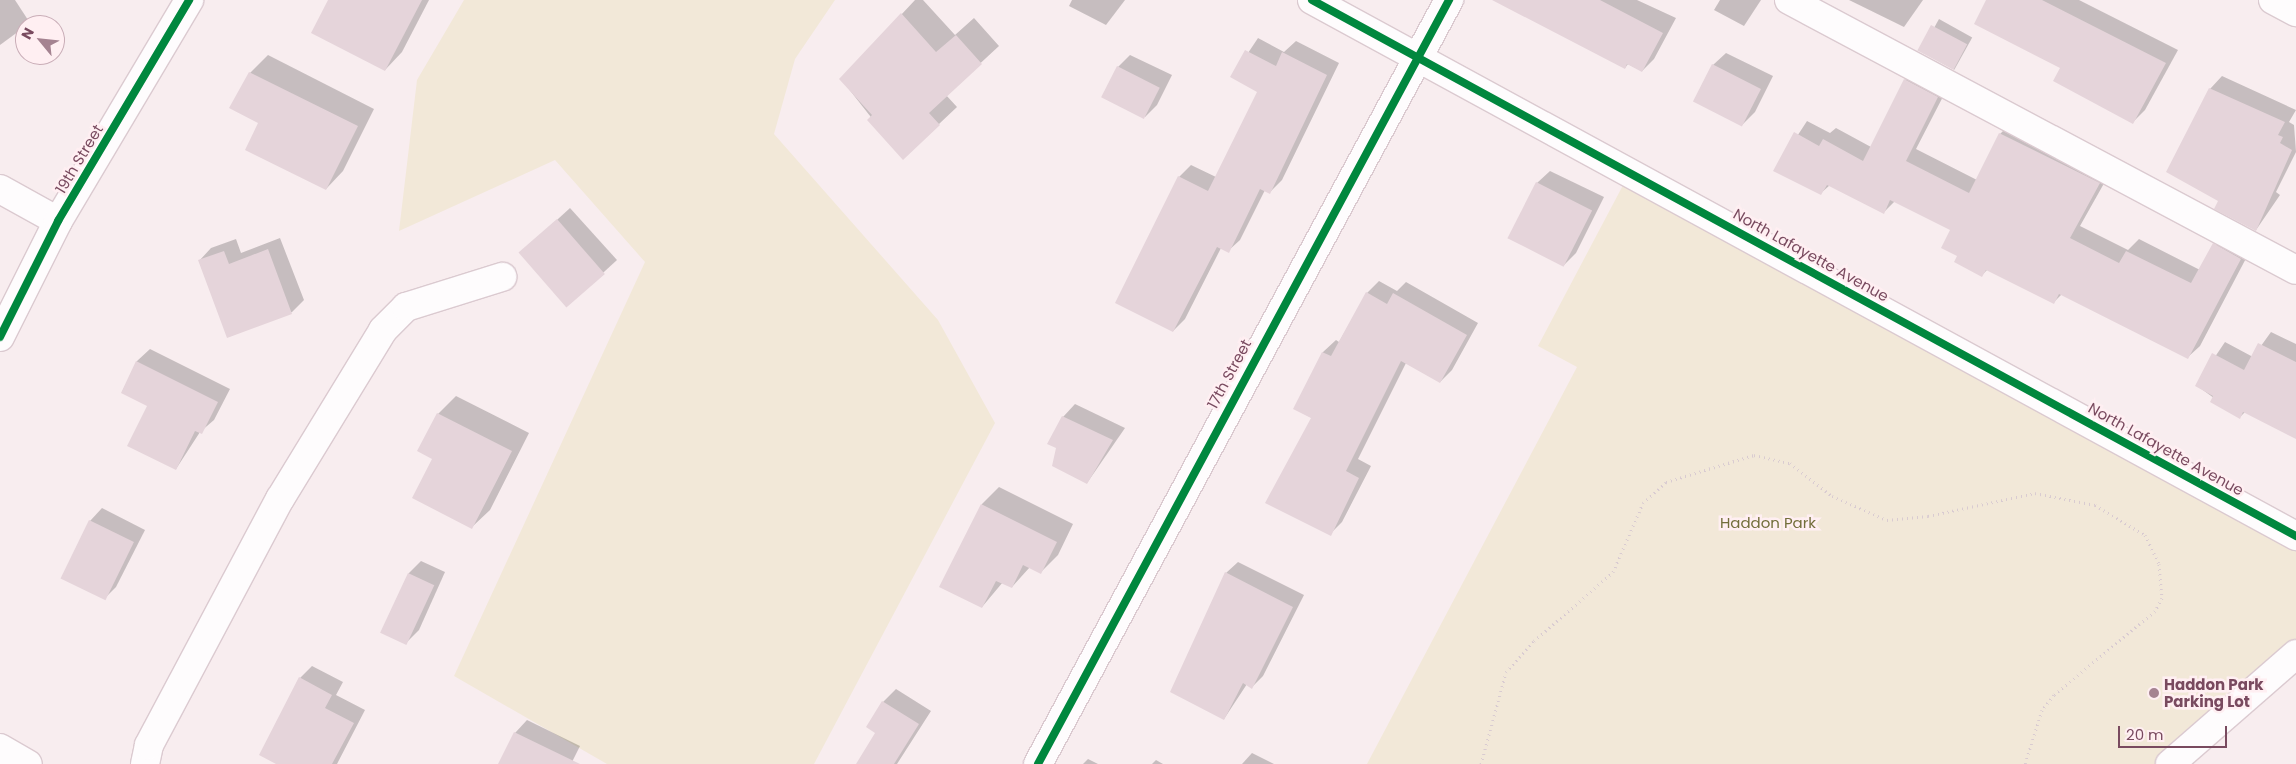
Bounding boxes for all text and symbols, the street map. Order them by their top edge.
north arrow [15,15,65,65]
text: N [16,24,39,43]
street label: 19th Street [51,121,107,197]
street label: North Lafayette Avenue [1730,205,1892,305]
street label: 17th Street [1203,336,1255,412]
street label: North Lafayette Avenue [2085,399,2247,499]
park label: Haddon Park [1720,514,1816,532]
place label: Haddon Park Parking Lot [2164,675,2264,710]
marker: Haddon Park Parking Lot [2148,687,2160,699]
scale bar [2121,716,2230,748]
text: 20 m [2126,724,2164,745]

